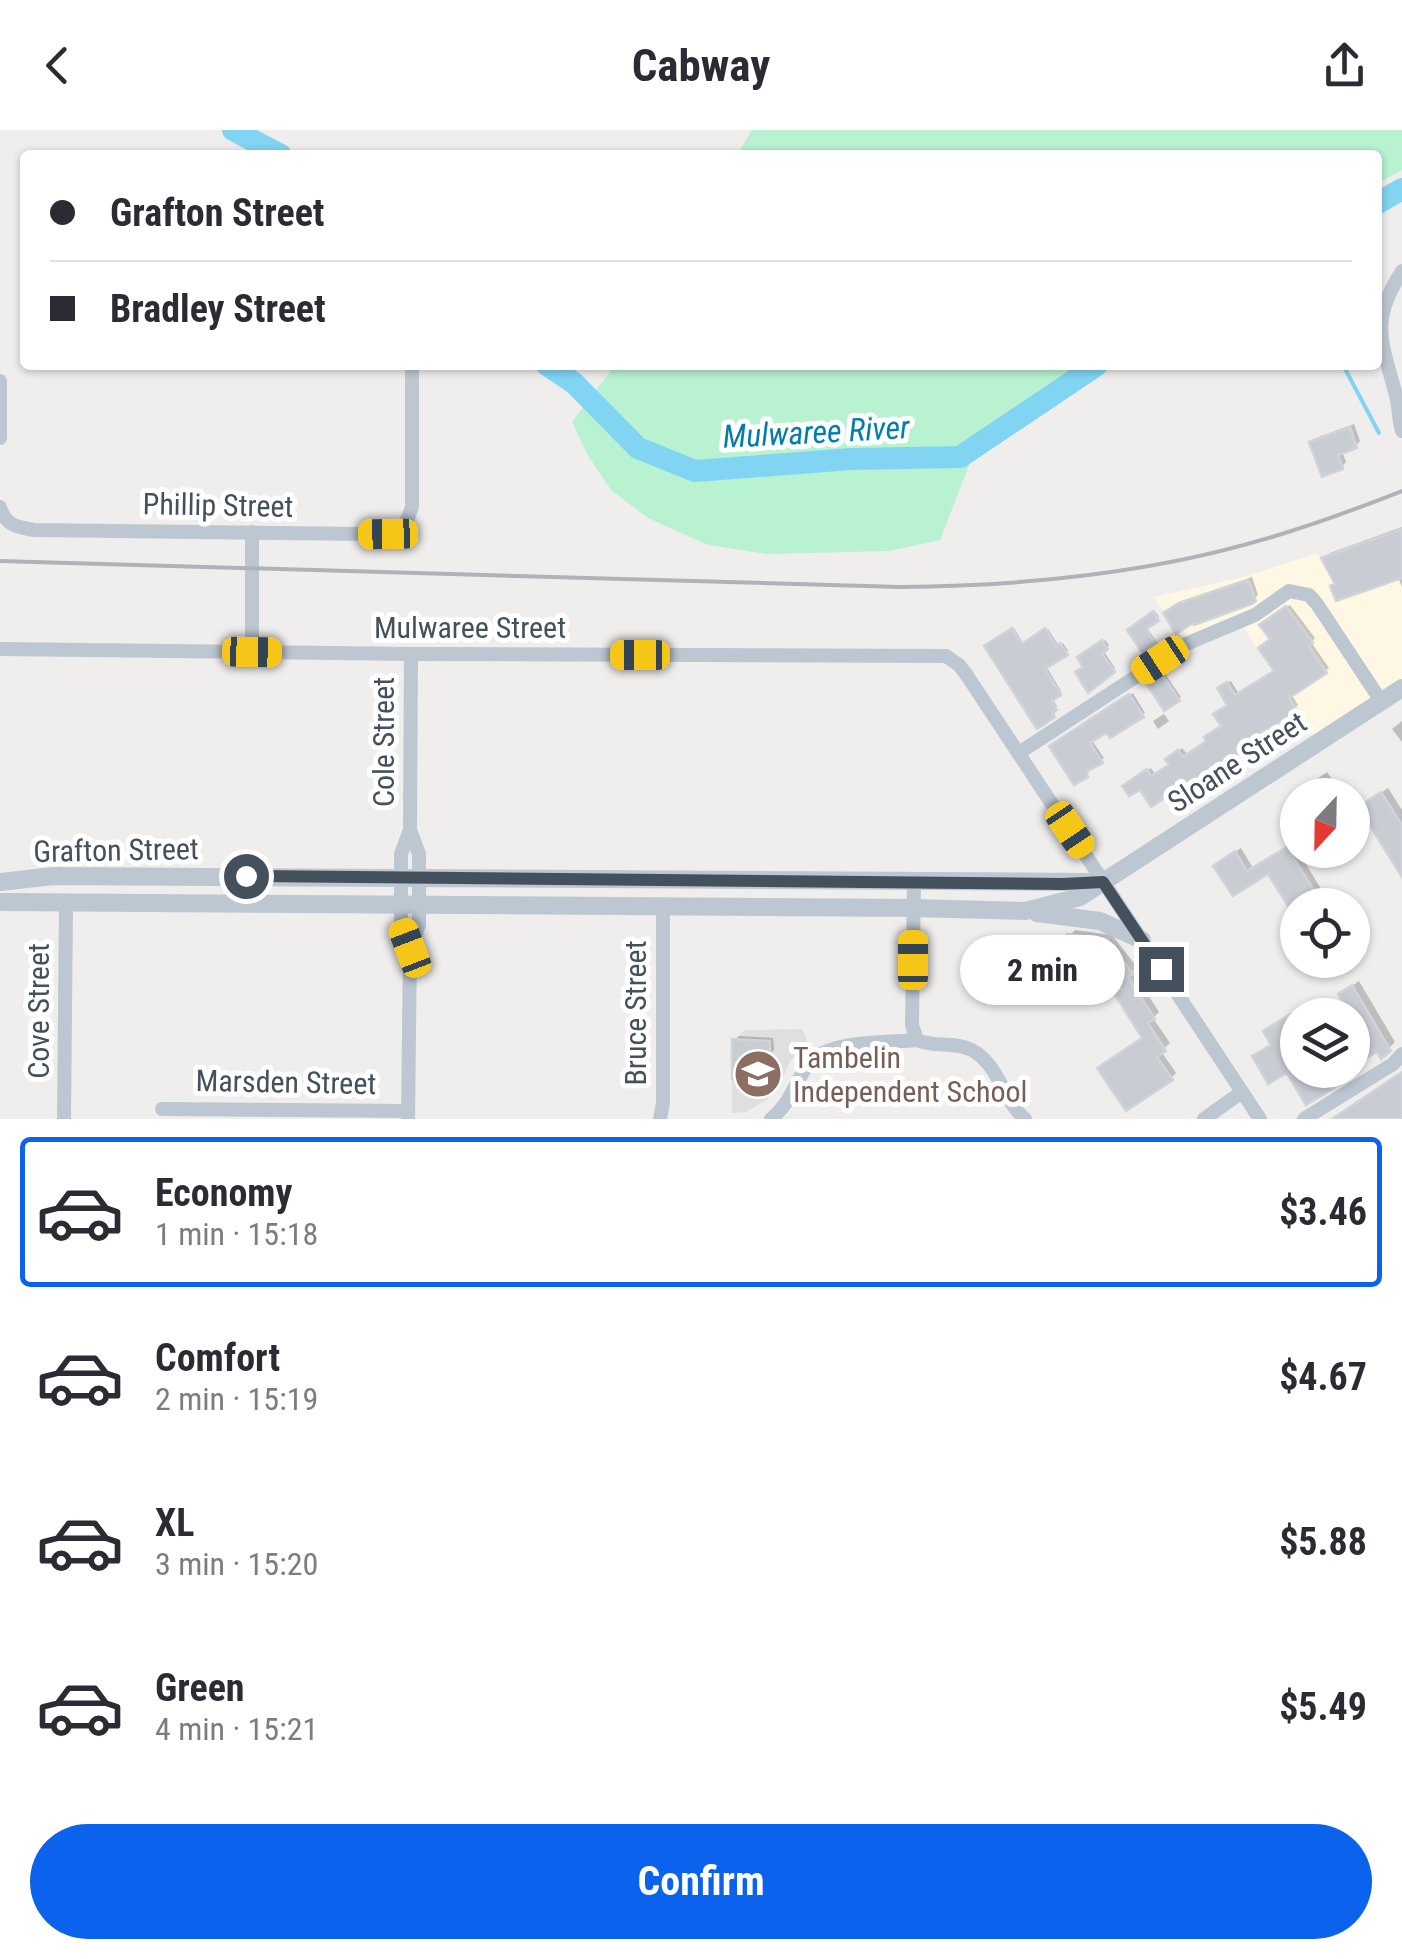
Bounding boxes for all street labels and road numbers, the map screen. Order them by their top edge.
street label: Phillip Street [142,486,294,524]
street label: Mulwaree Street [374,610,566,645]
street label: Cole Street [366,677,401,807]
street label: Sloane Street [1161,704,1313,820]
street label: Grafton Street [33,831,199,869]
street label: Bruce Street [618,940,653,1086]
street label: Cove Street [21,943,56,1079]
street label: Marsden Street [195,1063,377,1101]

